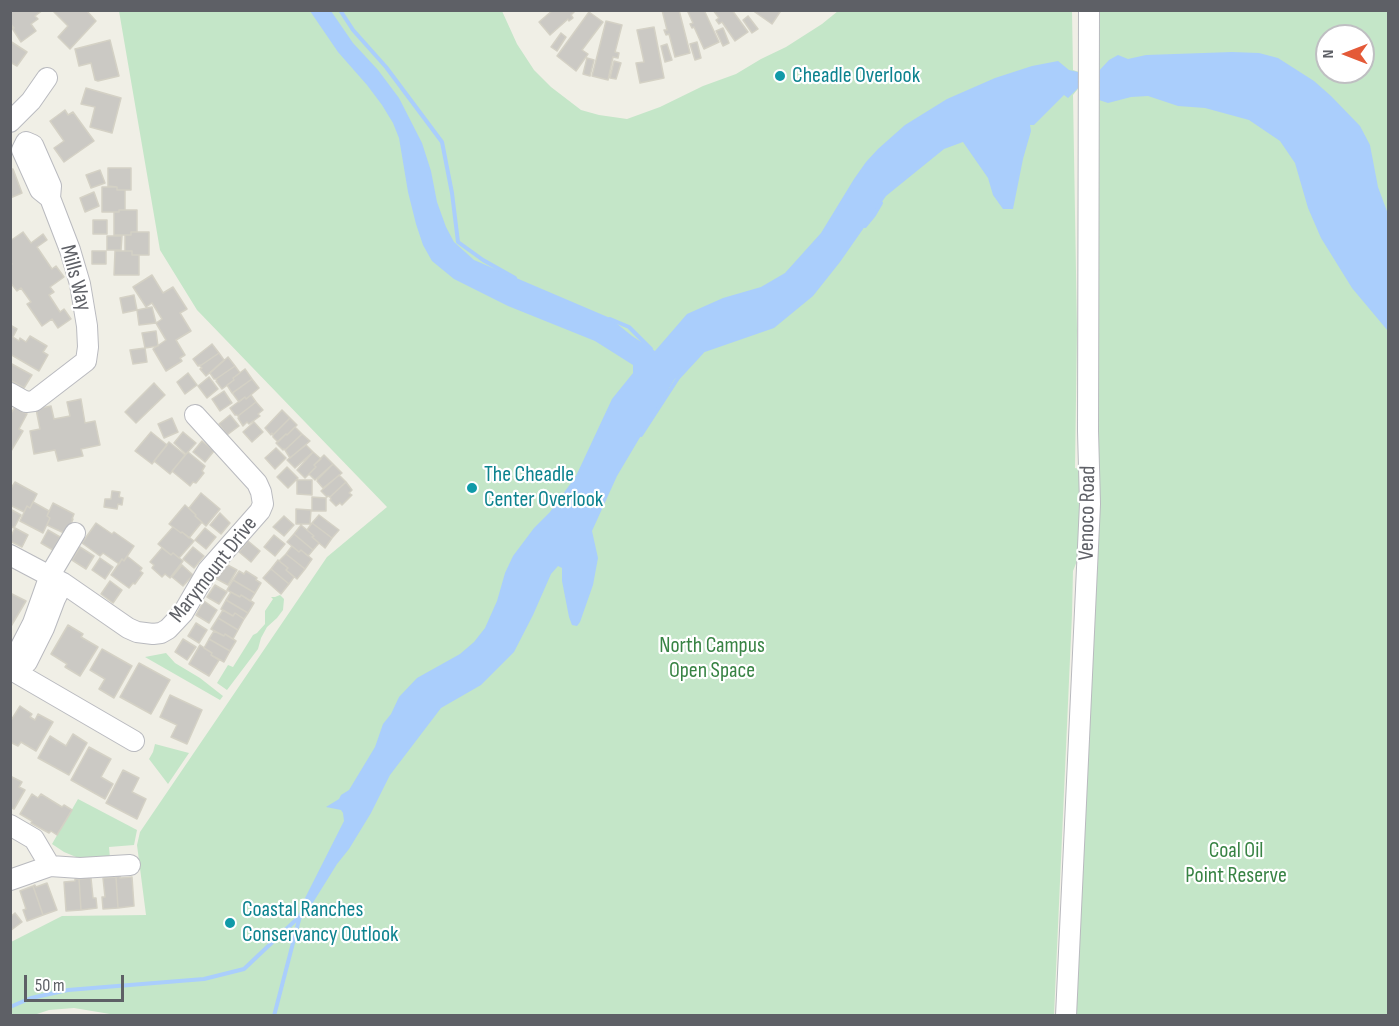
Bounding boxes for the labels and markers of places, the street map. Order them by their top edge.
place label: Cheadle Overlook [792,63,920,89]
marker: Cheadle Overlook [773,69,787,83]
place label: The Cheadle Center Overlook [484,462,603,514]
marker: The Cheadle Center Overlook [465,481,479,495]
place label: Coastal Ranches Conservancy Outlook [242,897,398,948]
marker: Coastal Ranches Conservancy Outlook [223,916,237,930]

